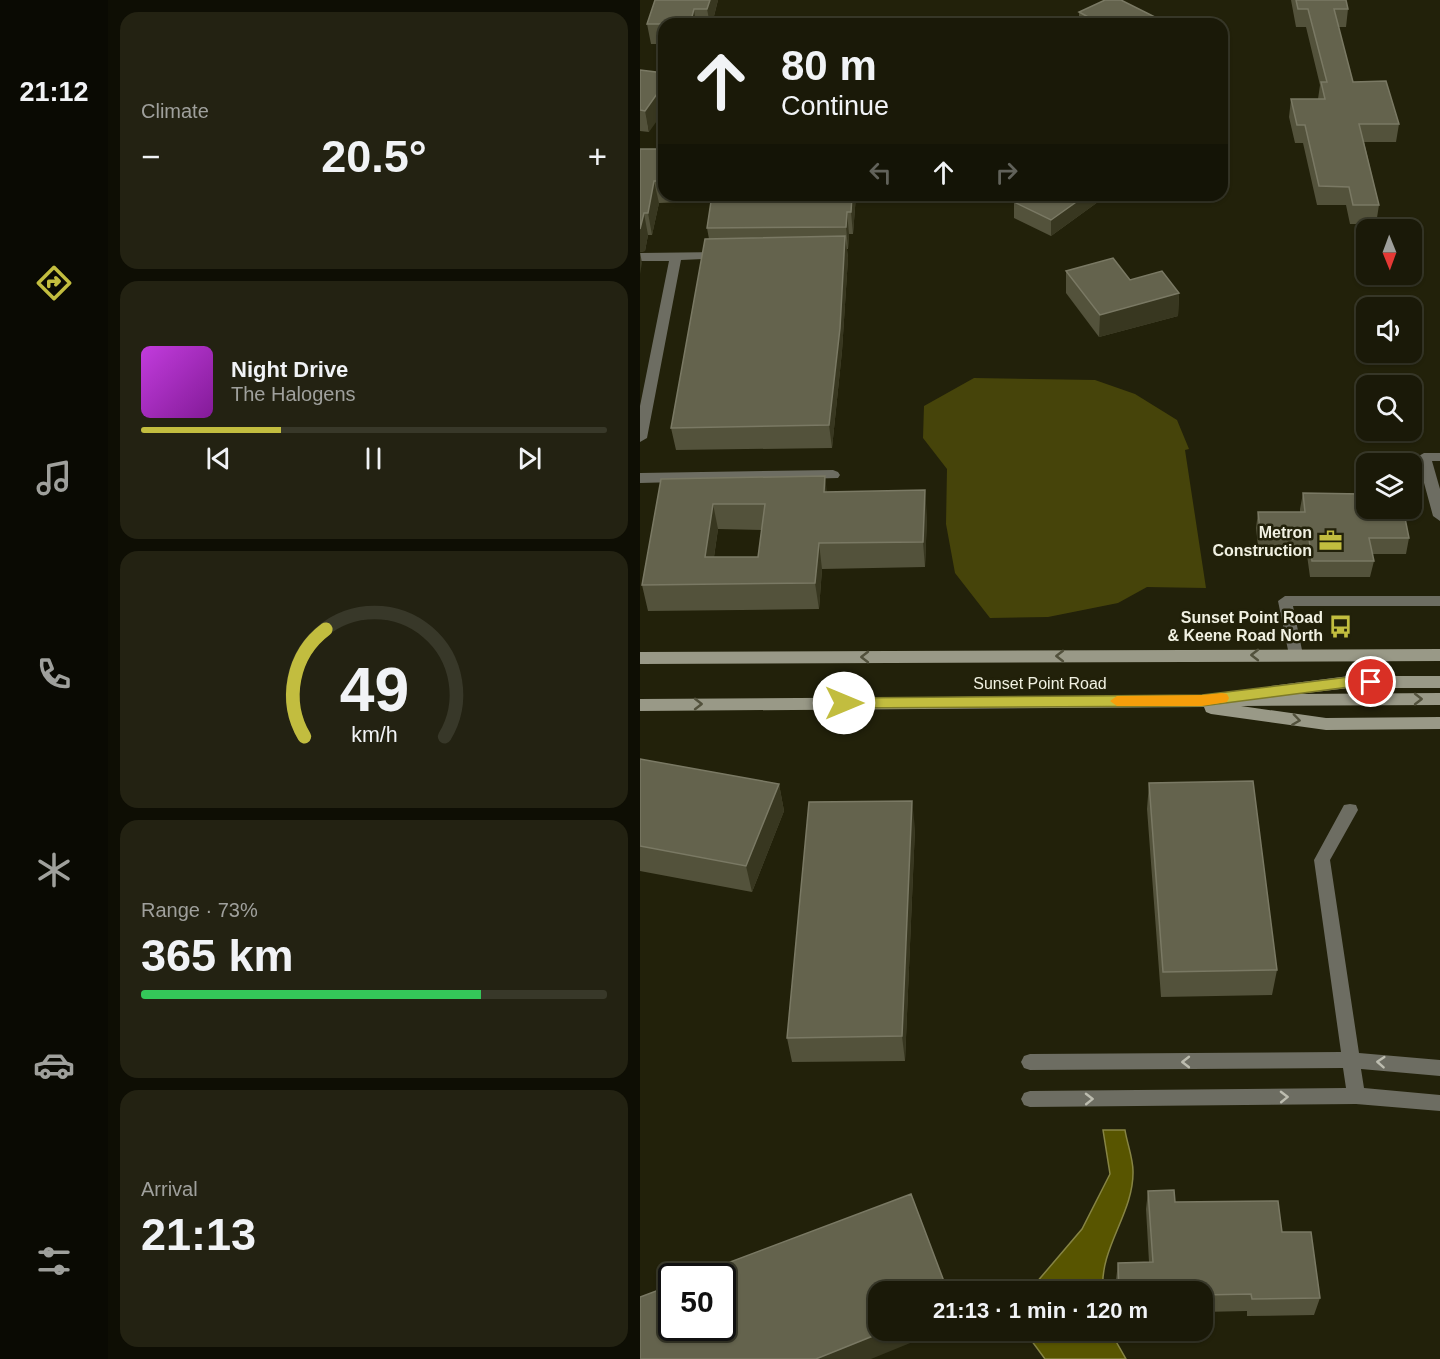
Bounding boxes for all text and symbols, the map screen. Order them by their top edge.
icon: ahead [682,42,760,120]
text: 80 m [781,42,877,89]
text: 21:12 [19,77,89,107]
text: Continue [781,91,889,121]
text: Climate [141,100,209,122]
text: 20.5° [321,131,427,182]
text: − [141,138,160,175]
text: + [588,138,607,175]
icon: left [864,156,897,189]
icon: ahead [927,156,960,189]
icon: right [990,156,1023,189]
north arrow [1356,219,1422,285]
map controls [1356,219,1422,519]
icon: directions [33,262,75,304]
button: sound [1356,297,1422,363]
text: Night Drive [231,357,348,382]
button: search [1356,375,1422,441]
text: The Halogens [231,383,356,405]
icon: previous [202,442,235,475]
icon: pause [357,442,390,475]
icon: next [513,442,546,475]
button: layers [1356,453,1422,519]
icon: music [33,457,75,499]
place label: Metron Construction [1212,524,1312,559]
office icon: Metron Construction [1317,528,1343,554]
place label: Sunset Point Road & Keene Road North [1167,609,1323,644]
bus stop icon: Sunset Point Road & Keene Road North [1328,613,1354,639]
one-way arrow [1251,649,1260,661]
one-way arrow [1056,650,1065,662]
one-way arrow [861,651,870,663]
icon: phone [33,653,75,695]
text: 49 [339,655,409,724]
pin [1345,656,1396,707]
icon: arrive [1354,665,1387,698]
position arrow [812,671,876,735]
street label: Sunset Point Road [973,675,1107,692]
one-way arrow [1414,693,1423,705]
one-way arrow [694,698,703,710]
one-way arrow [1292,713,1301,725]
text: km/h [351,723,397,747]
icon: climate [33,849,75,891]
text: Range · 73% [141,899,258,921]
text: 365 km [141,930,294,981]
icon: car [33,1044,75,1086]
one-way arrow [1182,1056,1191,1068]
one-way arrow [1377,1056,1386,1069]
one-way arrow [1279,1091,1288,1103]
one-way arrow [1084,1093,1093,1106]
text: Arrival [141,1178,198,1200]
text: 21:13 [141,1209,256,1260]
icon: filters [33,1240,75,1282]
speed limit sign: 50 [658,1263,736,1341]
text: 21:13 · 1 min · 120 m [933,1298,1148,1323]

